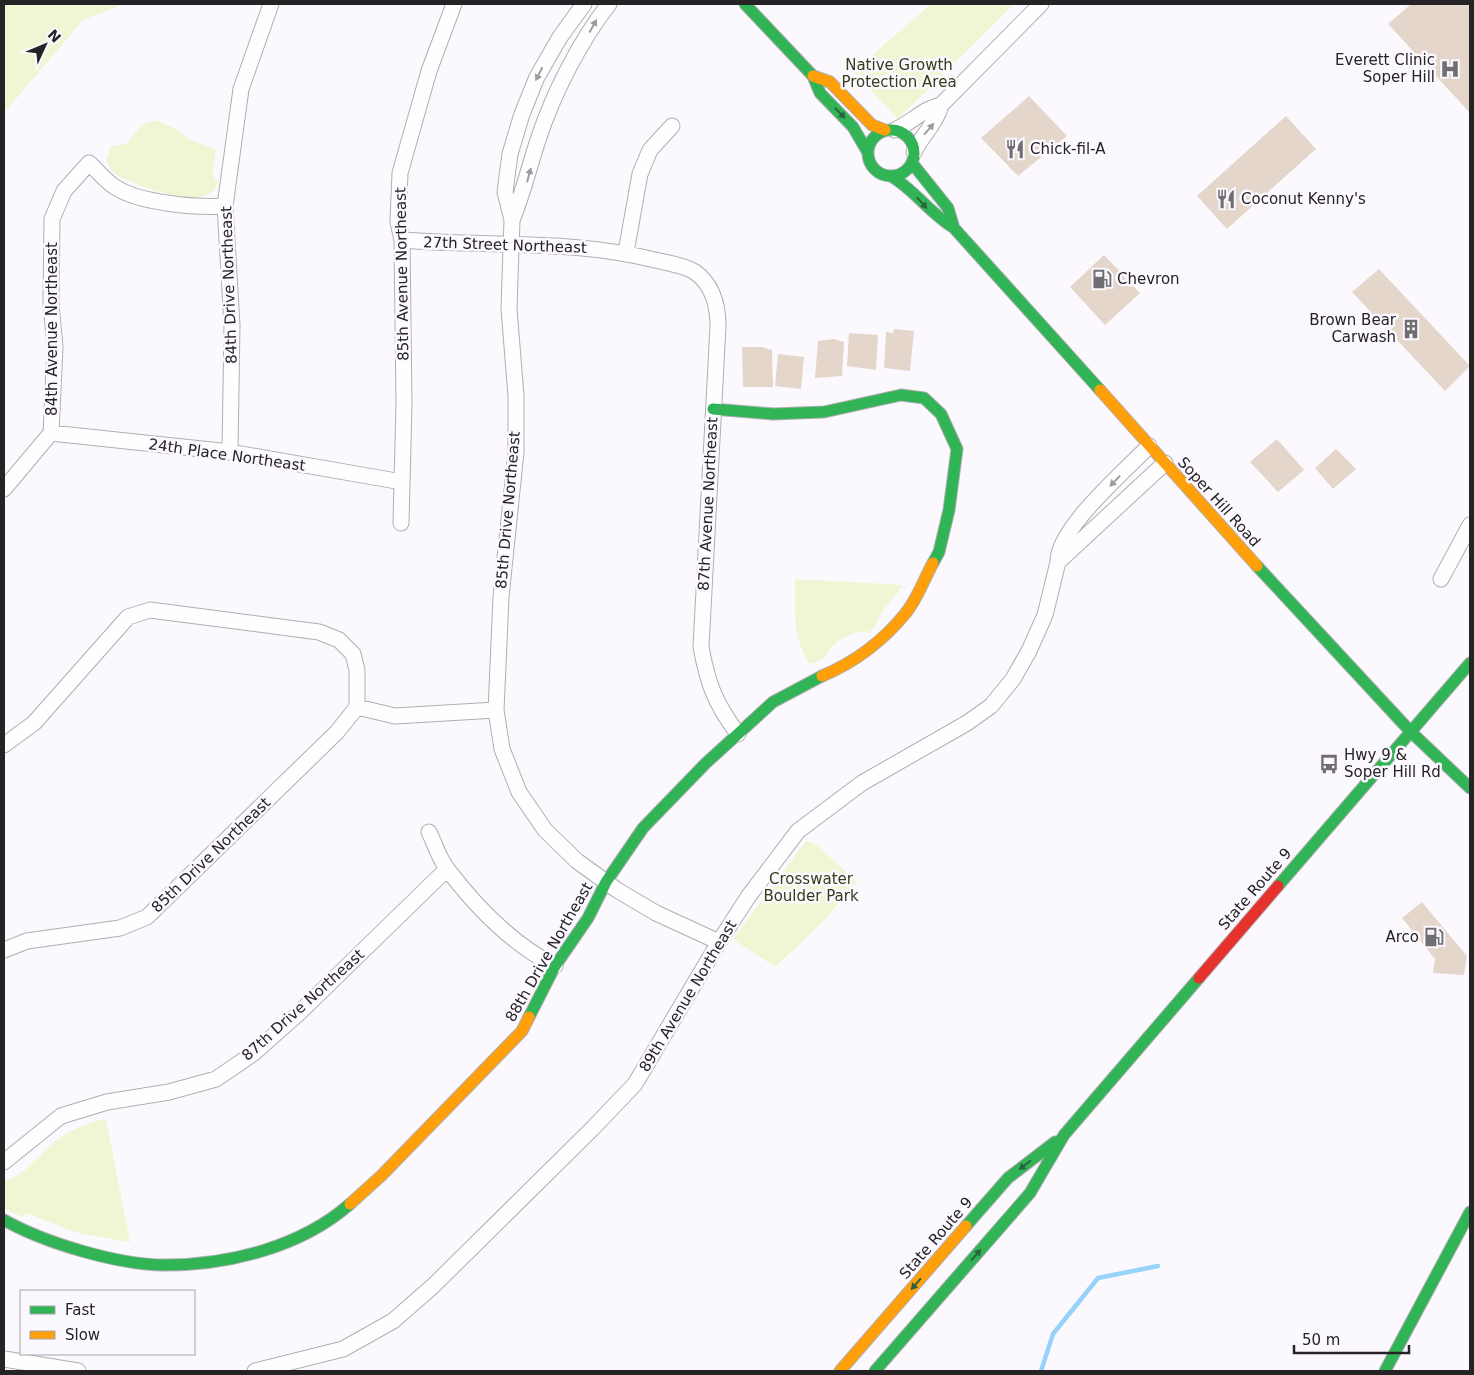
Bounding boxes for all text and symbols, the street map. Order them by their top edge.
one-way arrow [589,19,597,34]
north arrow [20,20,70,70]
text: N [45,26,64,46]
place label: Everett Clinic Soper Hill [1335,51,1435,86]
park label: Native Growth Protection Area [841,56,957,91]
hospital icon: Everett Clinic Soper Hill [1439,58,1461,80]
one-way arrow [535,67,543,81]
one-way arrow [834,107,846,119]
one-way arrow [923,123,934,135]
restaurant icon: Chick-fil-A [1004,138,1026,160]
place label: Chick-fil-A [1030,140,1106,158]
one-way arrow [525,167,533,182]
street label: 85th Avenue Northeast [391,187,413,361]
restaurant icon: Coconut Kenny's [1215,188,1237,210]
place label: Coconut Kenny's [1241,190,1366,208]
one-way arrow [916,196,928,208]
street label: 84th Drive Northeast [217,206,241,364]
street label: 27th Street Northeast [423,233,587,257]
street label: 84th Avenue Northeast [43,242,61,416]
fuel station icon: Chevron [1091,268,1113,290]
place label: Chevron [1117,270,1180,288]
place label: Brown Bear Carwash [1309,311,1397,346]
building icon: Brown Bear Carwash [1400,318,1422,340]
street label: 87th Avenue Northeast [694,417,722,591]
street label: 85th Drive Northeast [492,430,524,590]
street label: 24th Place Northeast [148,435,307,475]
street label: Soper Hill Road [1174,453,1264,551]
one-way arrow [1109,474,1121,486]
place label: Hwy 9 & Soper Hill Rd [1344,746,1441,781]
bus stop icon: Hwy 9 & Soper Hill Rd [1318,753,1340,775]
street label: 85th Drive Northeast [148,794,274,916]
street label: State Route 9 [1215,844,1295,934]
park label: Crosswater Boulder Park [763,870,859,905]
street label: 88th Drive Northeast [502,879,596,1025]
street label: 89th Avenue Northeast [636,917,741,1075]
fuel station icon: Arco [1423,926,1445,948]
place label: Arco [1385,928,1419,946]
street label: 87th Drive Northeast [238,945,368,1065]
one-way arrow [1018,1160,1032,1170]
street label: State Route 9 [896,1193,976,1283]
one-way arrow [970,1250,982,1262]
one-way arrow [910,1278,921,1291]
legend [20,1290,195,1355]
text: Fast [65,1301,95,1319]
scale bar [1294,1322,1409,1354]
text: Slow [65,1326,100,1344]
text: 50 m [1302,1331,1340,1349]

